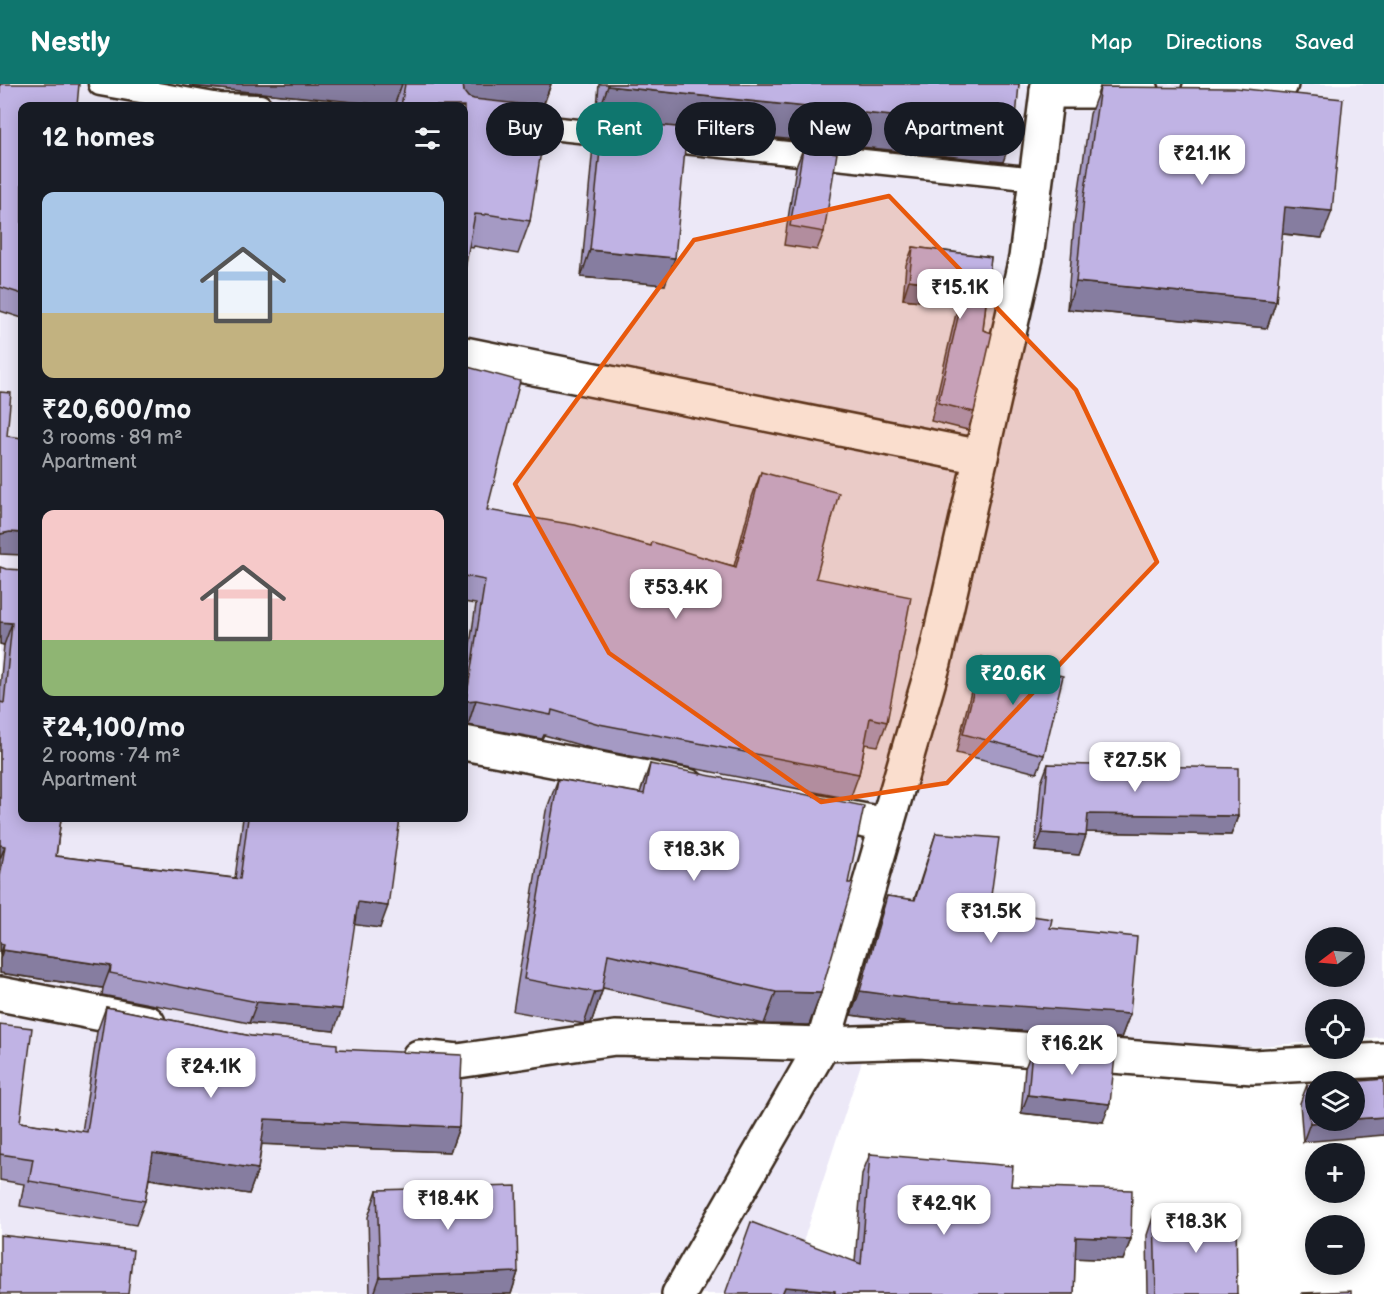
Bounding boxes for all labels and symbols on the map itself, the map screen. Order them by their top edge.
pin: ₹21.1K [1153,135,1251,186]
pin: ₹15.1K [911,269,1009,320]
pin: ₹53.4K [627,569,725,620]
pin: ₹20.6K [964,655,1062,706]
pin: ₹27.5K [1086,742,1184,793]
pin: ₹18.3K [645,831,743,882]
pin: ₹31.5K [942,893,1040,944]
north arrow [1305,927,1365,987]
pin: ₹16.2K [1023,1025,1121,1076]
pin: ₹24.1K [162,1048,260,1099]
pin: ₹18.4K [399,1180,497,1231]
pin: ₹42.9K [895,1185,993,1236]
pin: ₹18.3K [1147,1203,1245,1254]

